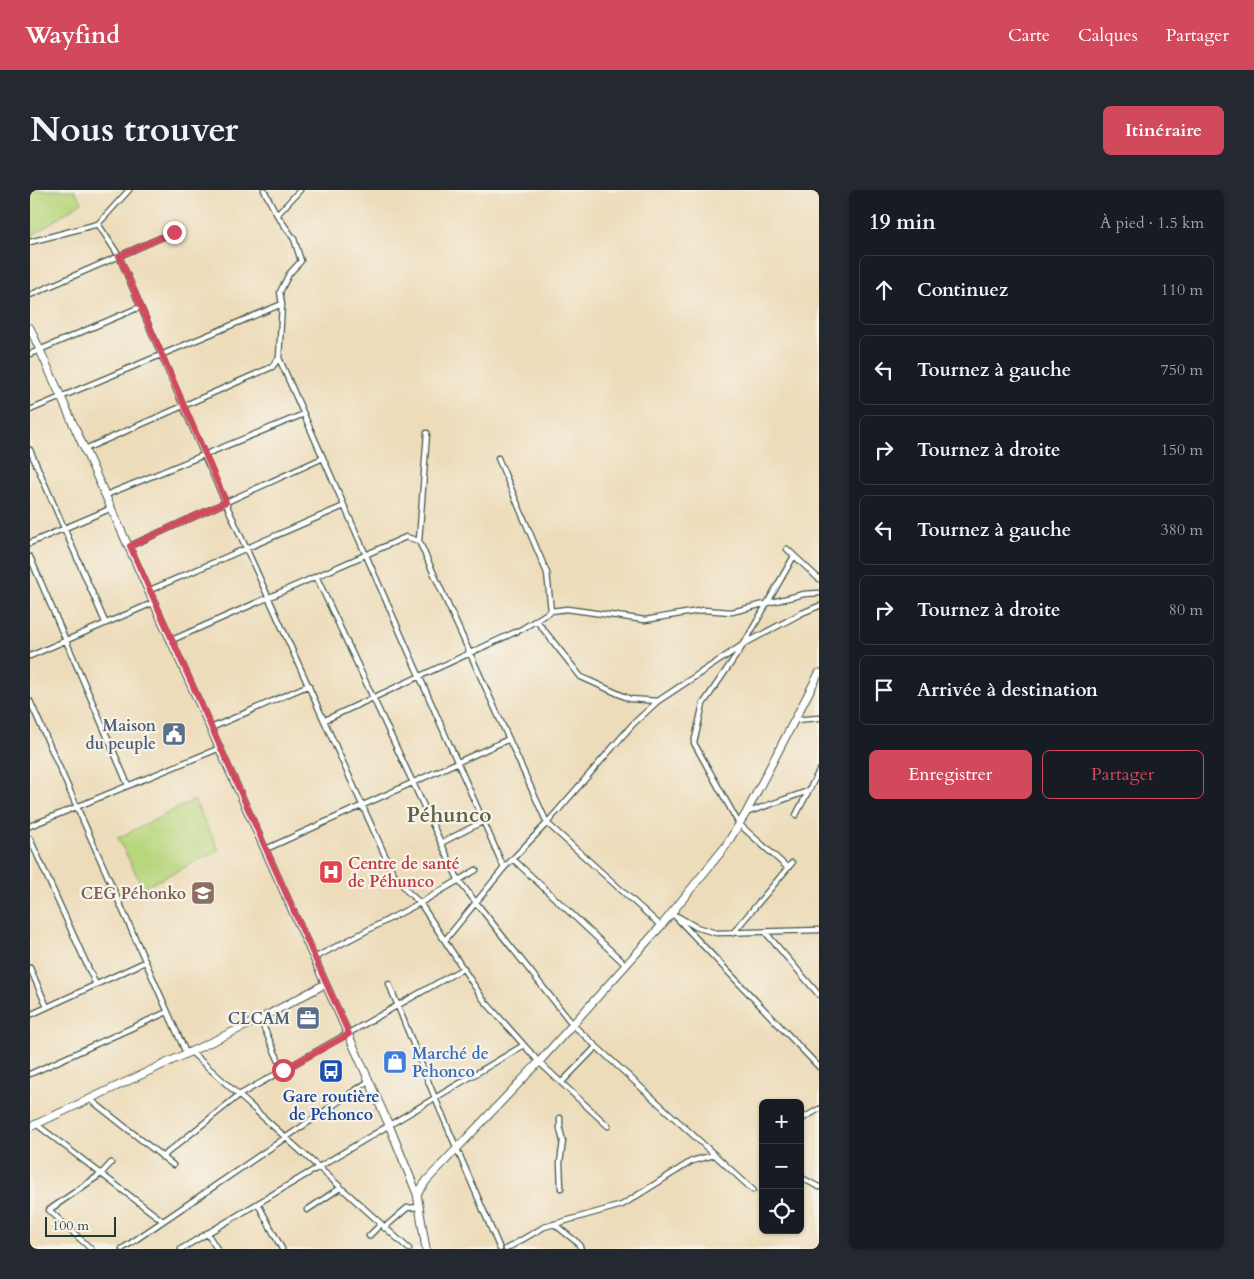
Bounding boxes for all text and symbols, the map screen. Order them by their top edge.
text: Wayfind [25,19,120,52]
text: Carte [1008,23,1050,48]
text: Calques [1078,23,1138,48]
text: Partager [1166,23,1229,48]
text: Nous trouver [30,106,238,154]
button: Itinéraire [1103,106,1224,155]
text: 19 min [869,208,936,237]
text: À pied · 1.5 km [1100,212,1204,234]
route end [163,221,186,244]
icon: ahead [870,276,898,304]
text: Continuez [917,277,1008,303]
text: 110 m [1161,279,1203,301]
icon: left [870,356,898,384]
text: Tournez à gauche [917,357,1071,383]
text: 750 m [1161,359,1203,381]
icon: right [870,436,898,464]
text: Tournez à droite [917,437,1060,463]
text: 150 m [1161,439,1203,461]
icon: left [870,516,898,544]
text: Tournez à gauche [917,517,1071,543]
text: 380 m [1161,519,1203,541]
icon: right [870,596,898,624]
text: Tournez à droite [917,597,1060,623]
text: 80 m [1169,599,1203,621]
icon: arrive [870,676,898,704]
text: Arrivée à destination [917,677,1098,703]
place label: Maison du peuple [86,715,157,755]
public building icon: Maison du peuple [161,721,187,747]
button: Enregistrer [869,750,1032,799]
button: Partager [1042,750,1204,799]
district label: Péhunco [406,801,492,830]
place label: Centre de santé de Péhunco [348,853,460,893]
hospital icon: Centre de santé de Péhunco [318,859,344,885]
school or university icon: CEG Péhonko [190,880,216,906]
place label: CEG Péhonko [81,883,186,905]
office icon: CLCAM [295,1005,321,1031]
place label: CLCAM [228,1008,290,1030]
place label: Marché de Pehonco [412,1043,489,1083]
shop icon: Marché de Pehonco [382,1049,408,1075]
bus stop icon: Gare routière de Pehonco [318,1058,344,1084]
route start [272,1059,295,1082]
place label: Gare routière de Pehonco [283,1086,379,1126]
map controls [759,1099,804,1234]
button: + [759,1099,804,1144]
button: − [759,1144,804,1189]
button: locate [759,1189,804,1234]
scale bar [45,1214,116,1237]
text: 100 m [52,1216,89,1235]

